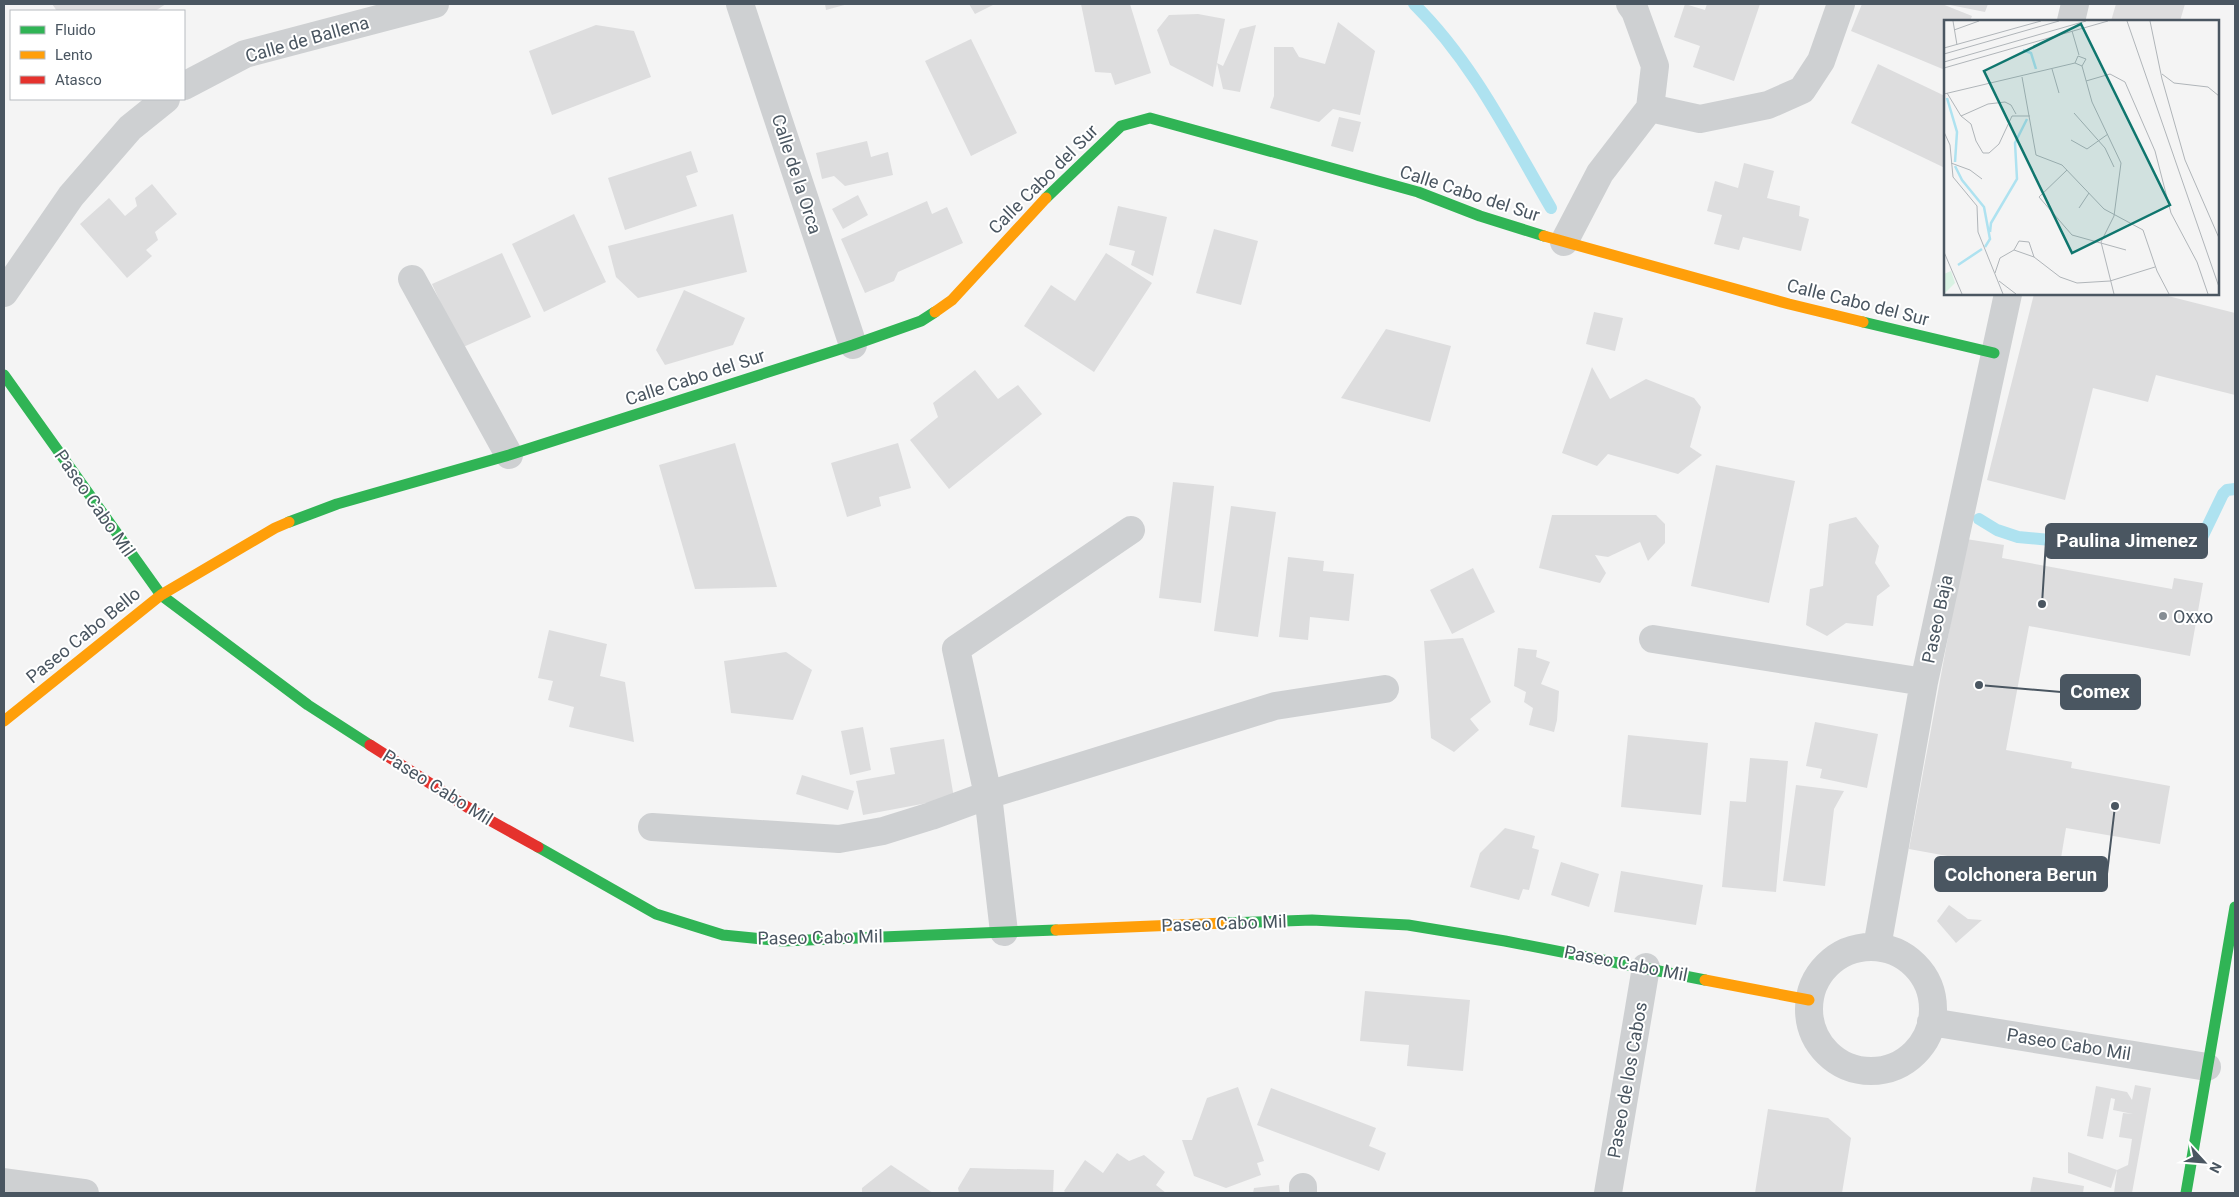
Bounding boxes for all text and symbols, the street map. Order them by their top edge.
legend [10,10,185,100]
street label: Calle de Ballena [243,11,371,67]
inset map [1944,20,2219,295]
text: Fluido [55,21,96,39]
text: Lento [55,46,93,64]
text: Atasco [55,71,102,89]
street label: Calle de la Orca [768,112,826,236]
street label: Calle Cabo del Sur [984,120,1102,238]
street label: Calle Cabo del Sur [1397,160,1543,226]
street label: Calle Cabo del Sur [1785,274,1931,330]
street label: Calle Cabo del Sur [622,344,768,410]
street label: Paseo Cabo Mil [50,446,140,560]
callout: Paulina Jimenez [2046,524,2207,558]
text: Paulina Jimenez [2056,529,2198,552]
street label: Paseo Baja [1917,573,1957,665]
street label: Paseo Cabo Bello [22,583,144,687]
place label: Oxxo [2173,606,2213,627]
marker: Oxxo [2157,610,2169,622]
callout: Comex [2061,675,2140,709]
text: Comex [2070,680,2130,703]
street label: Paseo Cabo Mil [379,745,497,829]
callout: Colchonera Berun [1935,857,2107,891]
text: Colchonera Berun [1945,863,2097,886]
street label: Paseo Cabo Mil [1161,910,1287,936]
street label: Paseo Cabo Mil [757,925,883,949]
street label: Paseo Cabo Mil [1562,941,1690,985]
street label: Paseo de los Cabos [1603,1000,1651,1160]
street label: Paseo Cabo Mil [2005,1024,2133,1064]
north arrow [2179,1137,2229,1187]
text: N [2206,1160,2225,1176]

